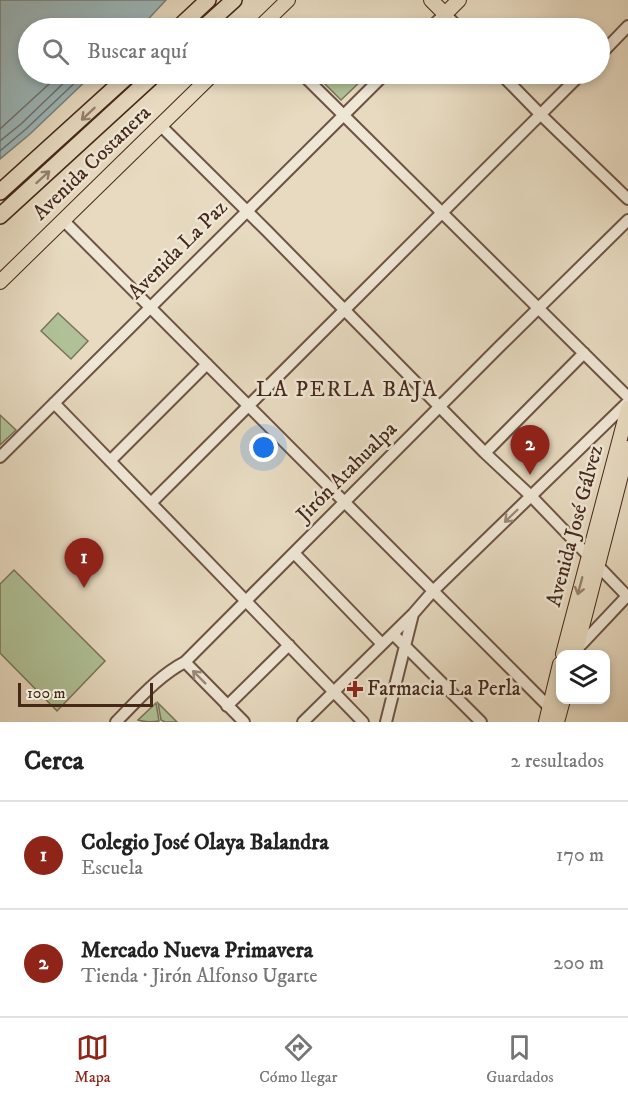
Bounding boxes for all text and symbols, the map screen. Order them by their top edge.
search box [18,18,610,84]
icon: search [39,35,72,68]
text: Buscar aquí [87,38,187,65]
street label: Avenida Costanera [27,100,157,226]
one-way arrow [80,106,95,121]
one-way arrow [36,170,51,184]
street label: Avenida La Paz [123,195,233,305]
district label: LA PERLA BAJA [256,376,438,403]
street label: Jirón Atahualpa [290,416,403,529]
pin: 2 [510,426,550,475]
your location [249,433,278,462]
street label: Avenida José Gálvez [541,442,609,610]
one-way arrow [504,509,519,524]
pin: 1 [64,538,104,588]
one-way arrow [574,576,586,595]
map controls [556,650,610,704]
button: layers [556,650,610,704]
one-way arrow [192,670,207,685]
place label: Farmacia La Perla [367,676,521,702]
scale bar [18,680,153,708]
marker: Farmacia La Perla [348,682,362,696]
text: 100 m [27,683,66,703]
text: Cerca [24,745,84,778]
text: 2 resultados [511,749,604,774]
text: Colegio José Olaya Balandra [81,829,329,856]
text: 1 [40,843,47,868]
text: 170 m [556,843,604,868]
text: Escuela [81,856,143,881]
text: Mercado Nueva Primavera [81,937,313,964]
text: 2 [39,951,48,976]
text: 200 m [553,951,604,976]
text: Tienda · Jirón Alfonso Ugarte [81,964,318,989]
tab: Mapa [74,1031,111,1087]
tab: Cómo llegar [259,1031,338,1087]
tab: Guardados [486,1031,554,1087]

